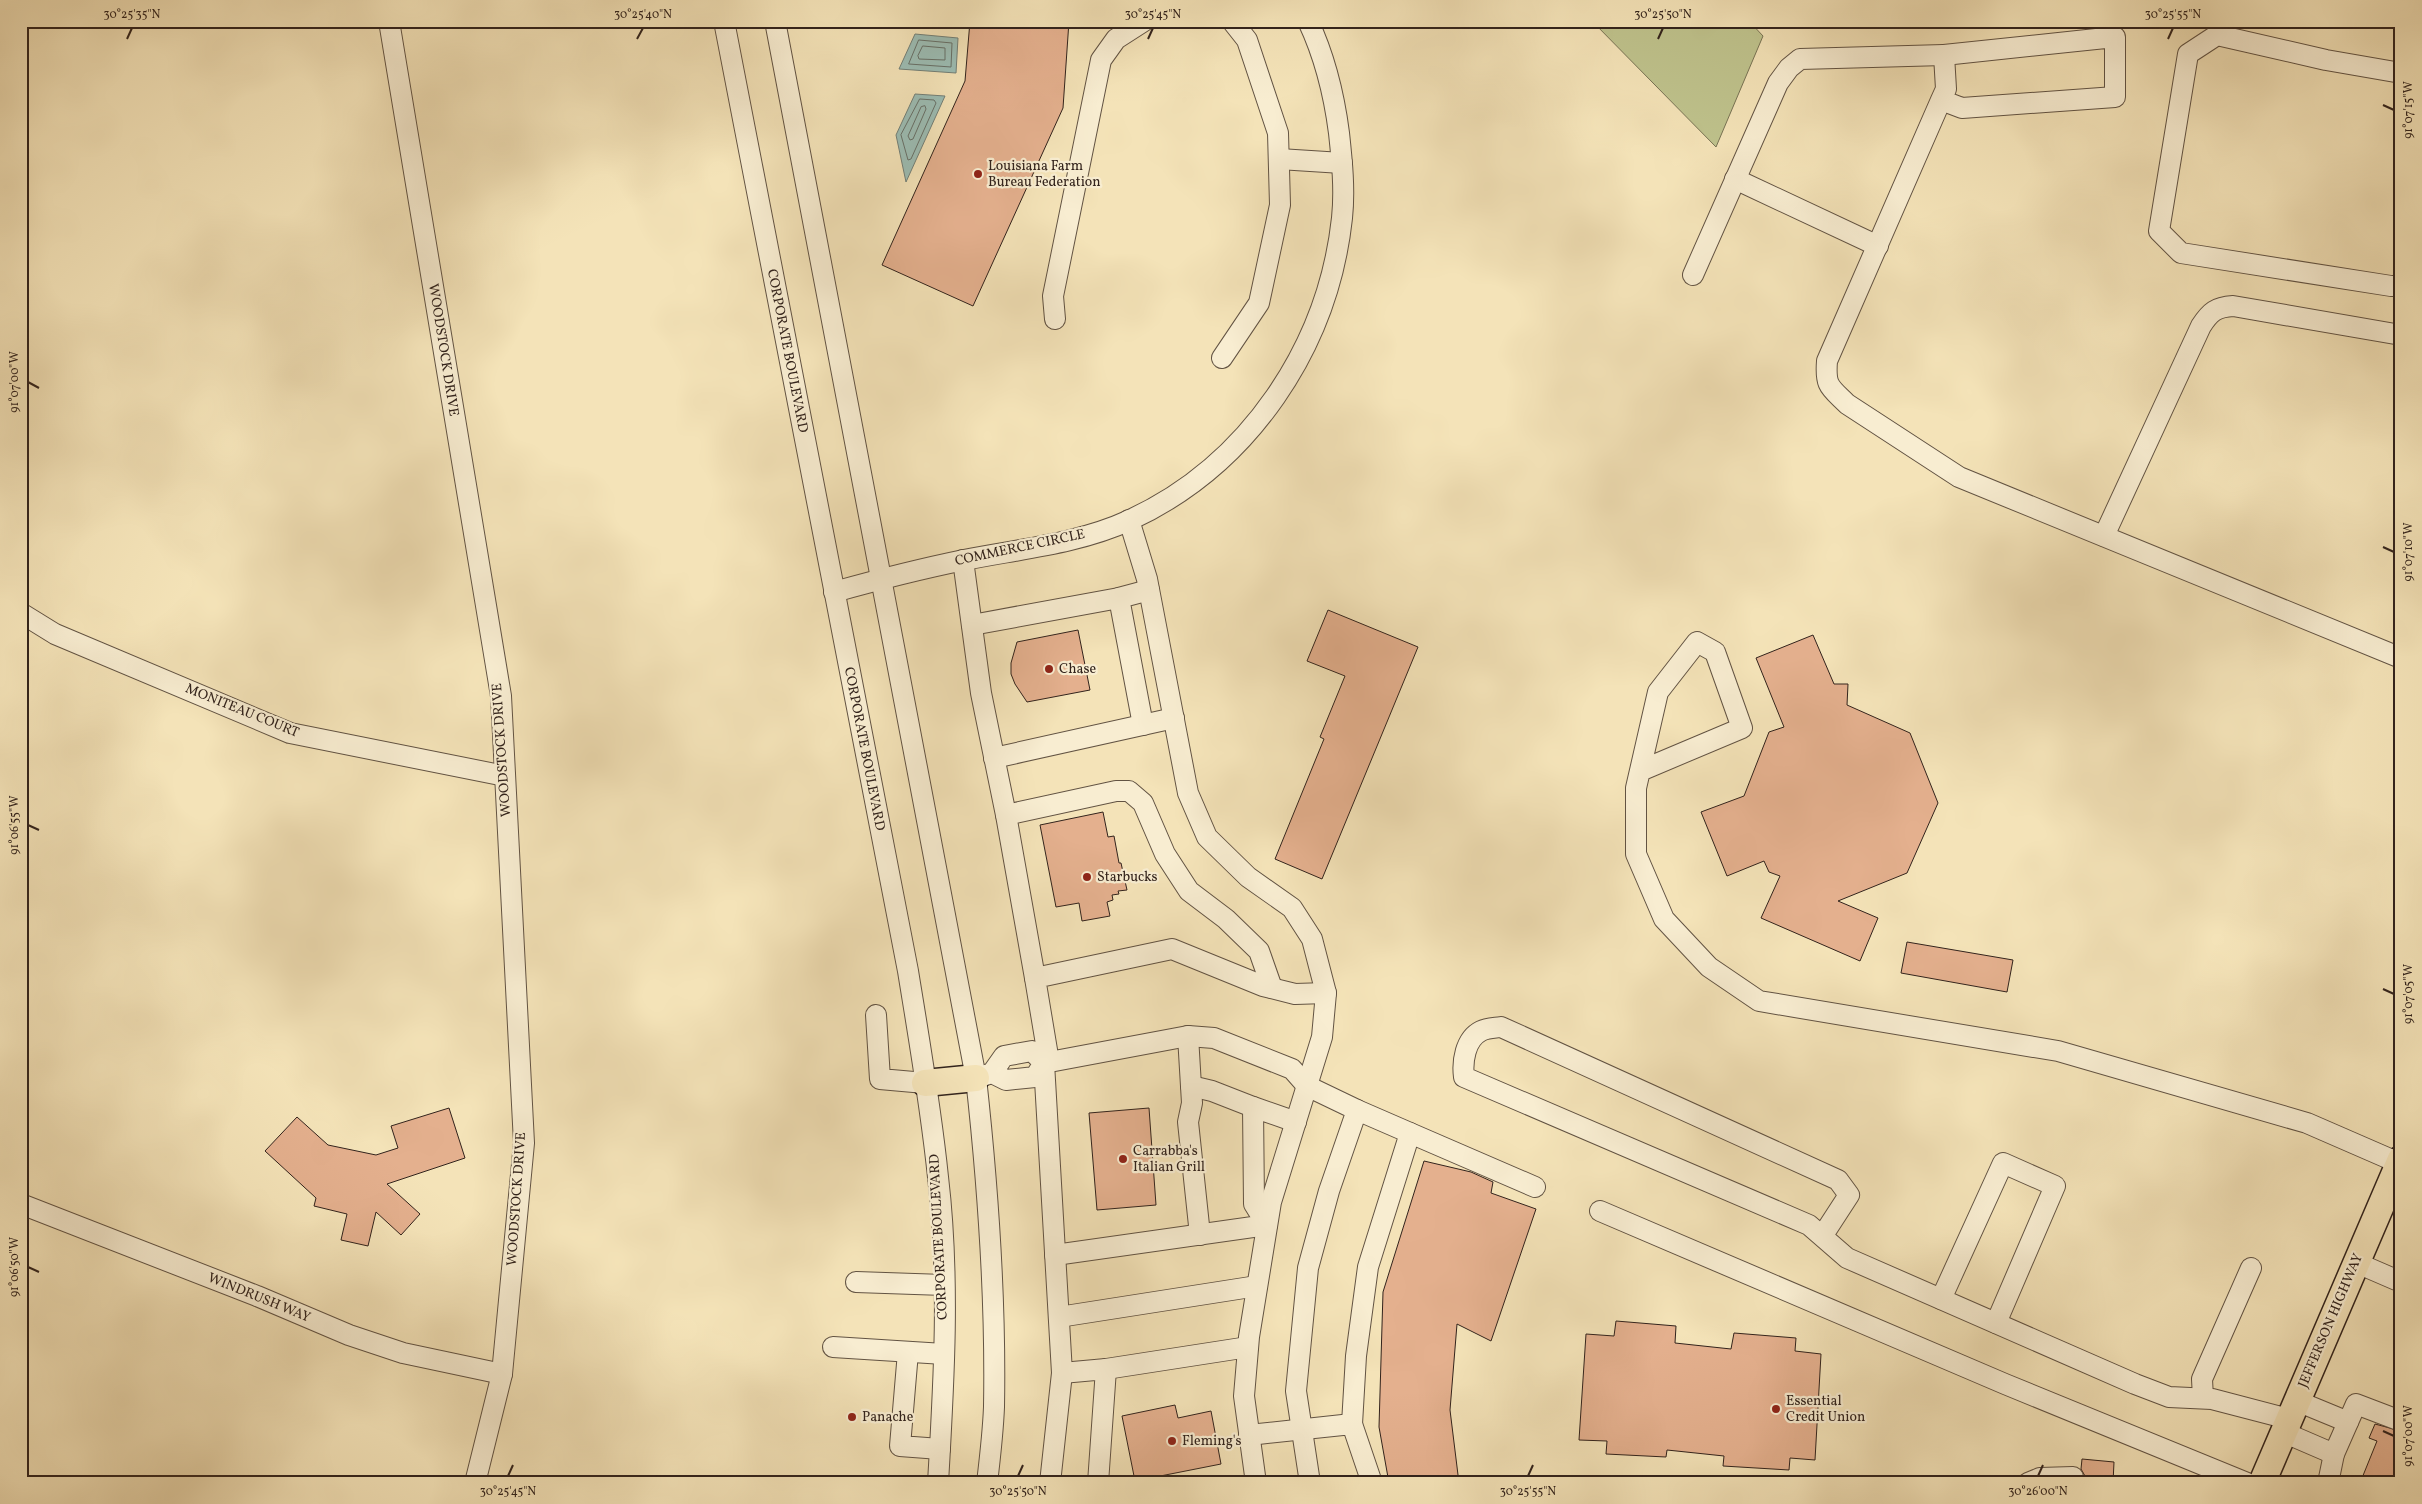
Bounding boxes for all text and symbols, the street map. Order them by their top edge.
text: 30°25'35"N [104,7,160,23]
text: 30°25'40"N [614,7,672,23]
text: 30°25'45"N [1125,7,1181,23]
text: 30°25'50"N [1634,7,1692,23]
text: 30°25'55"N [2145,7,2201,23]
text: 91°07'15"W [2401,81,2417,139]
place label: Louisiana Farm Bureau Federation [988,157,1101,192]
marker: Louisiana Farm Bureau Federation [972,168,984,180]
street label: CORPORATE BOULEVARD [762,268,812,434]
street label: WOODSTOCK DRIVE [423,282,463,418]
text: 91°07'00"W [7,351,23,413]
text: 91°07'10"W [2401,523,2417,581]
street label: COMMERCE CIRCLE [953,525,1087,571]
place label: Chase [1059,660,1096,679]
marker: Chase [1043,663,1055,675]
street label: CORPORATE BOULEVARD [839,666,889,832]
street label: MONITEAU COURT [182,679,302,743]
street label: WOODSTOCK DRIVE [488,682,516,818]
text: 91°06'55"W [7,795,23,855]
place label: Starbucks [1097,868,1158,887]
marker: Starbucks [1081,871,1093,883]
text: 91°07'05"W [2401,964,2417,1024]
street label: WOODSTOCK DRIVE [503,1131,531,1267]
place label: Carrabba's Italian Grill [1133,1142,1205,1177]
street label: CORPORATE BOULEVARD [925,1153,953,1321]
marker: Carrabba's Italian Grill [1117,1153,1129,1165]
text: 91°06'50"W [7,1237,23,1297]
street label: JEFFERSON HIGHWAY [2294,1251,2368,1391]
street label: WINDRUSH WAY [205,1269,313,1327]
place label: Essential Credit Union [1786,1392,1865,1427]
marker: Essential Credit Union [1770,1403,1782,1415]
text: 91°07'00"W [2401,1405,2417,1467]
place label: Panache [862,1408,914,1427]
marker: Panache [846,1411,858,1423]
place label: Fleming's [1182,1432,1242,1451]
marker: Fleming's [1166,1435,1178,1447]
text: 30°25'45"N [480,1484,536,1500]
text: 30°25'50"N [989,1484,1047,1500]
text: 30°25'55"N [1500,1484,1556,1500]
text: 30°26'00"N [2008,1484,2068,1500]

